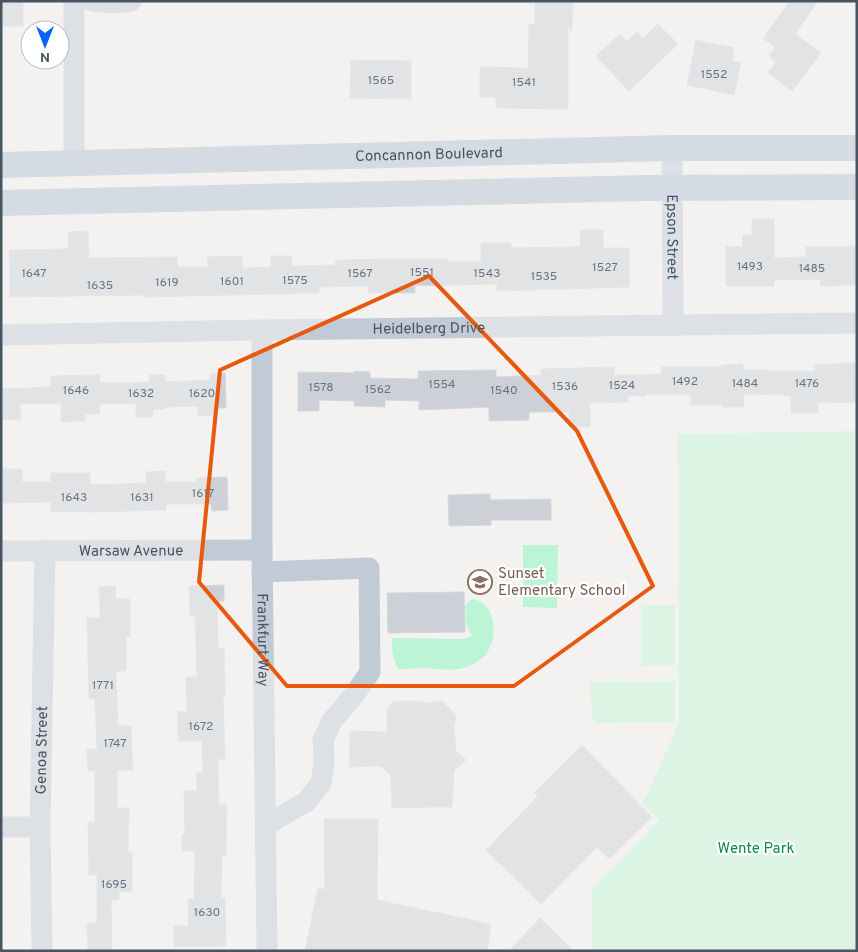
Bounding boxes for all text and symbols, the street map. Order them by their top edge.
north arrow [20,20,70,70]
text: N [40,48,50,65]
house number: 1552 [701,67,727,83]
house number: 1565 [368,73,394,89]
house number: 1541 [512,75,536,91]
street label: Concannon Boulevard [355,144,503,167]
street label: Epson Street [661,194,681,280]
house number: 1493 [737,259,763,275]
house number: 1527 [592,260,618,276]
house number: 1485 [799,261,825,277]
house number: 1551 [410,265,434,281]
house number: 1647 [21,266,47,282]
house number: 1567 [347,266,373,282]
house number: 1543 [474,266,500,282]
house number: 1535 [531,269,557,285]
house number: 1575 [282,273,308,289]
house number: 1601 [220,274,244,290]
house number: 1619 [155,275,179,291]
house number: 1635 [87,278,113,294]
street label: Heidelberg Drive [372,319,485,340]
house number: 1492 [672,374,698,390]
house number: 1484 [732,376,758,392]
house number: 1476 [795,376,819,392]
house number: 1554 [428,377,456,393]
house number: 1524 [609,378,635,394]
house number: 1536 [552,379,578,395]
house number: 1578 [308,380,334,396]
house number: 1562 [365,382,391,398]
house number: 1646 [63,383,89,399]
house number: 1540 [490,383,518,399]
house number: 1632 [128,386,154,402]
house number: 1620 [189,386,215,402]
house number: 1617 [192,486,214,502]
house number: 1643 [61,490,87,506]
house number: 1631 [130,490,154,506]
street label: Warsaw Avenue [79,542,183,562]
place label: Sunset Elementary School [498,565,625,601]
school or university icon: Sunset Elementary School [467,569,493,595]
street label: Frankfurt Way [252,593,272,687]
house number: 1771 [92,678,114,694]
street label: Genoa Street [33,706,53,795]
house number: 1672 [189,719,213,735]
house number: 1747 [103,736,127,752]
park label: Wente Park [718,840,794,859]
house number: 1695 [101,877,127,893]
house number: 1630 [194,905,220,921]

